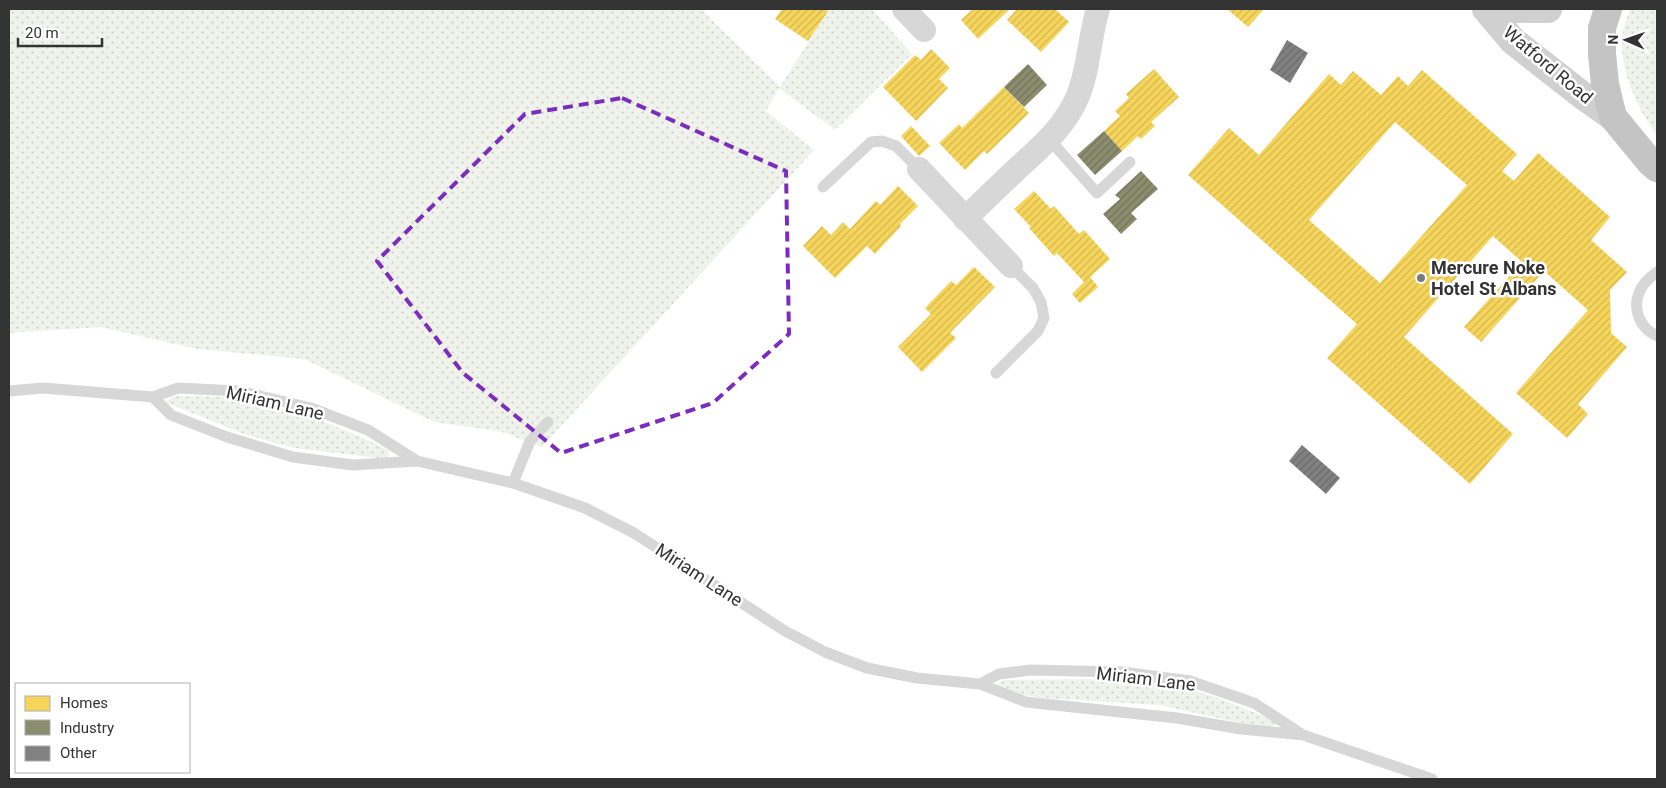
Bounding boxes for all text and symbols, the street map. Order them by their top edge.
scale bar [18,15,101,47]
north arrow [1601,15,1651,65]
street label: Watford Road [1500,21,1597,108]
text: 20 m [25,24,59,42]
text: N [1605,34,1621,45]
place label: Mercure Noke Hotel St Albans [1431,257,1557,299]
marker: Mercure Noke Hotel St Albans [1415,272,1427,284]
street label: Miriam Lane [224,381,326,424]
street label: Miriam Lane [652,539,747,611]
street label: Miriam Lane [1095,662,1197,695]
legend [15,683,190,773]
text: Homes [60,694,108,712]
text: Industry [60,719,114,737]
text: Other [60,744,97,762]

